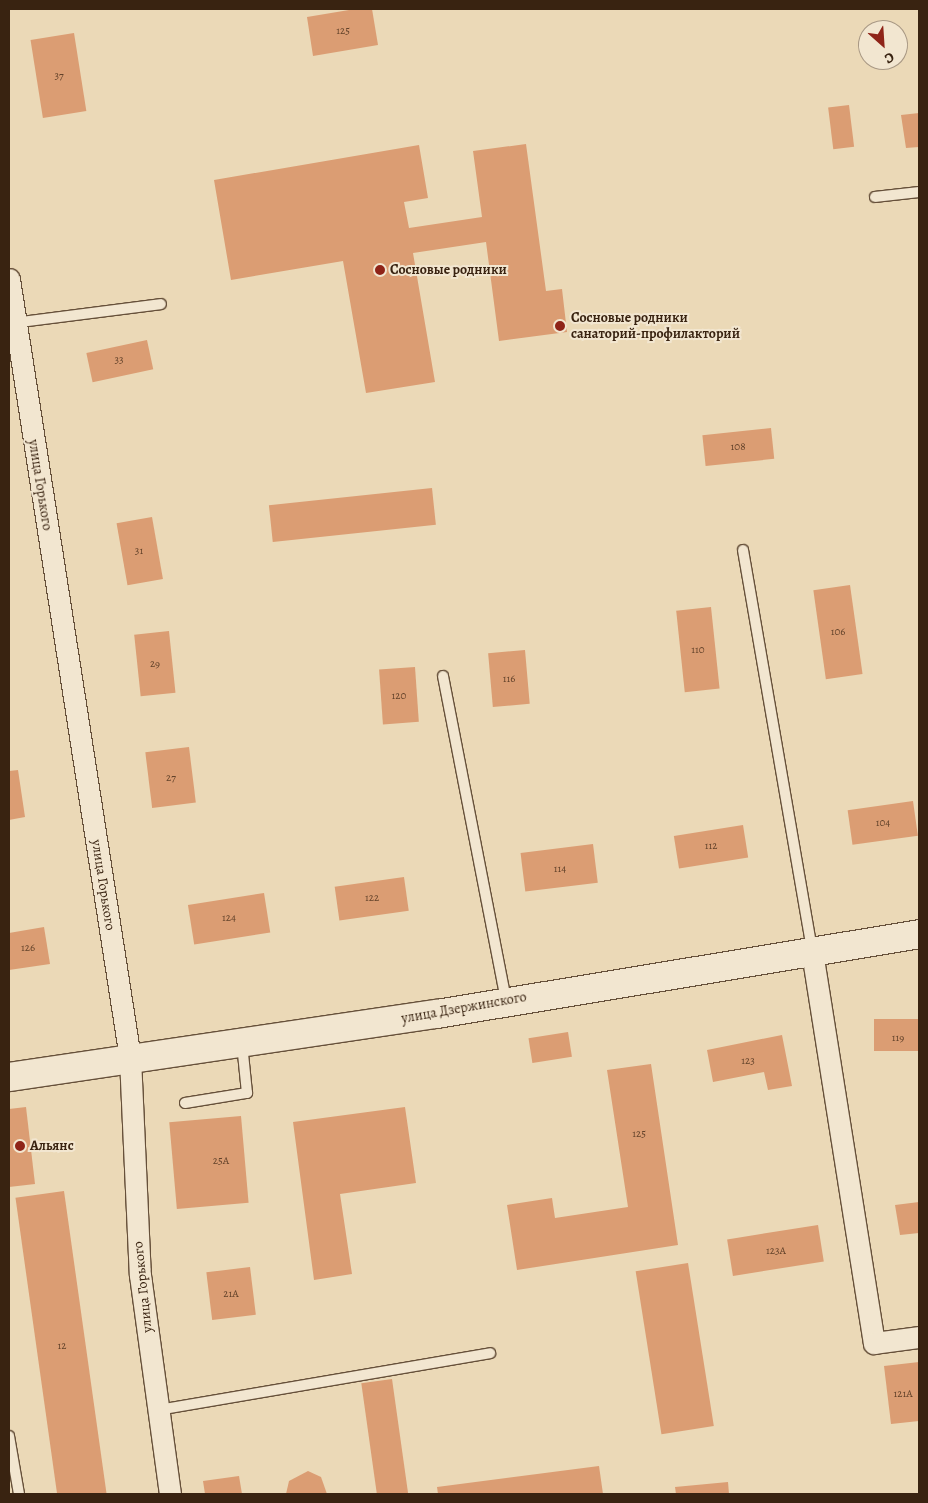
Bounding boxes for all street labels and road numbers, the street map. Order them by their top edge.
street label: улица Горького [25,438,55,532]
street label: улица Горького [88,838,118,932]
street label: улица Дзержинского [400,989,528,1027]
street label: улица Горького [130,1240,156,1334]

